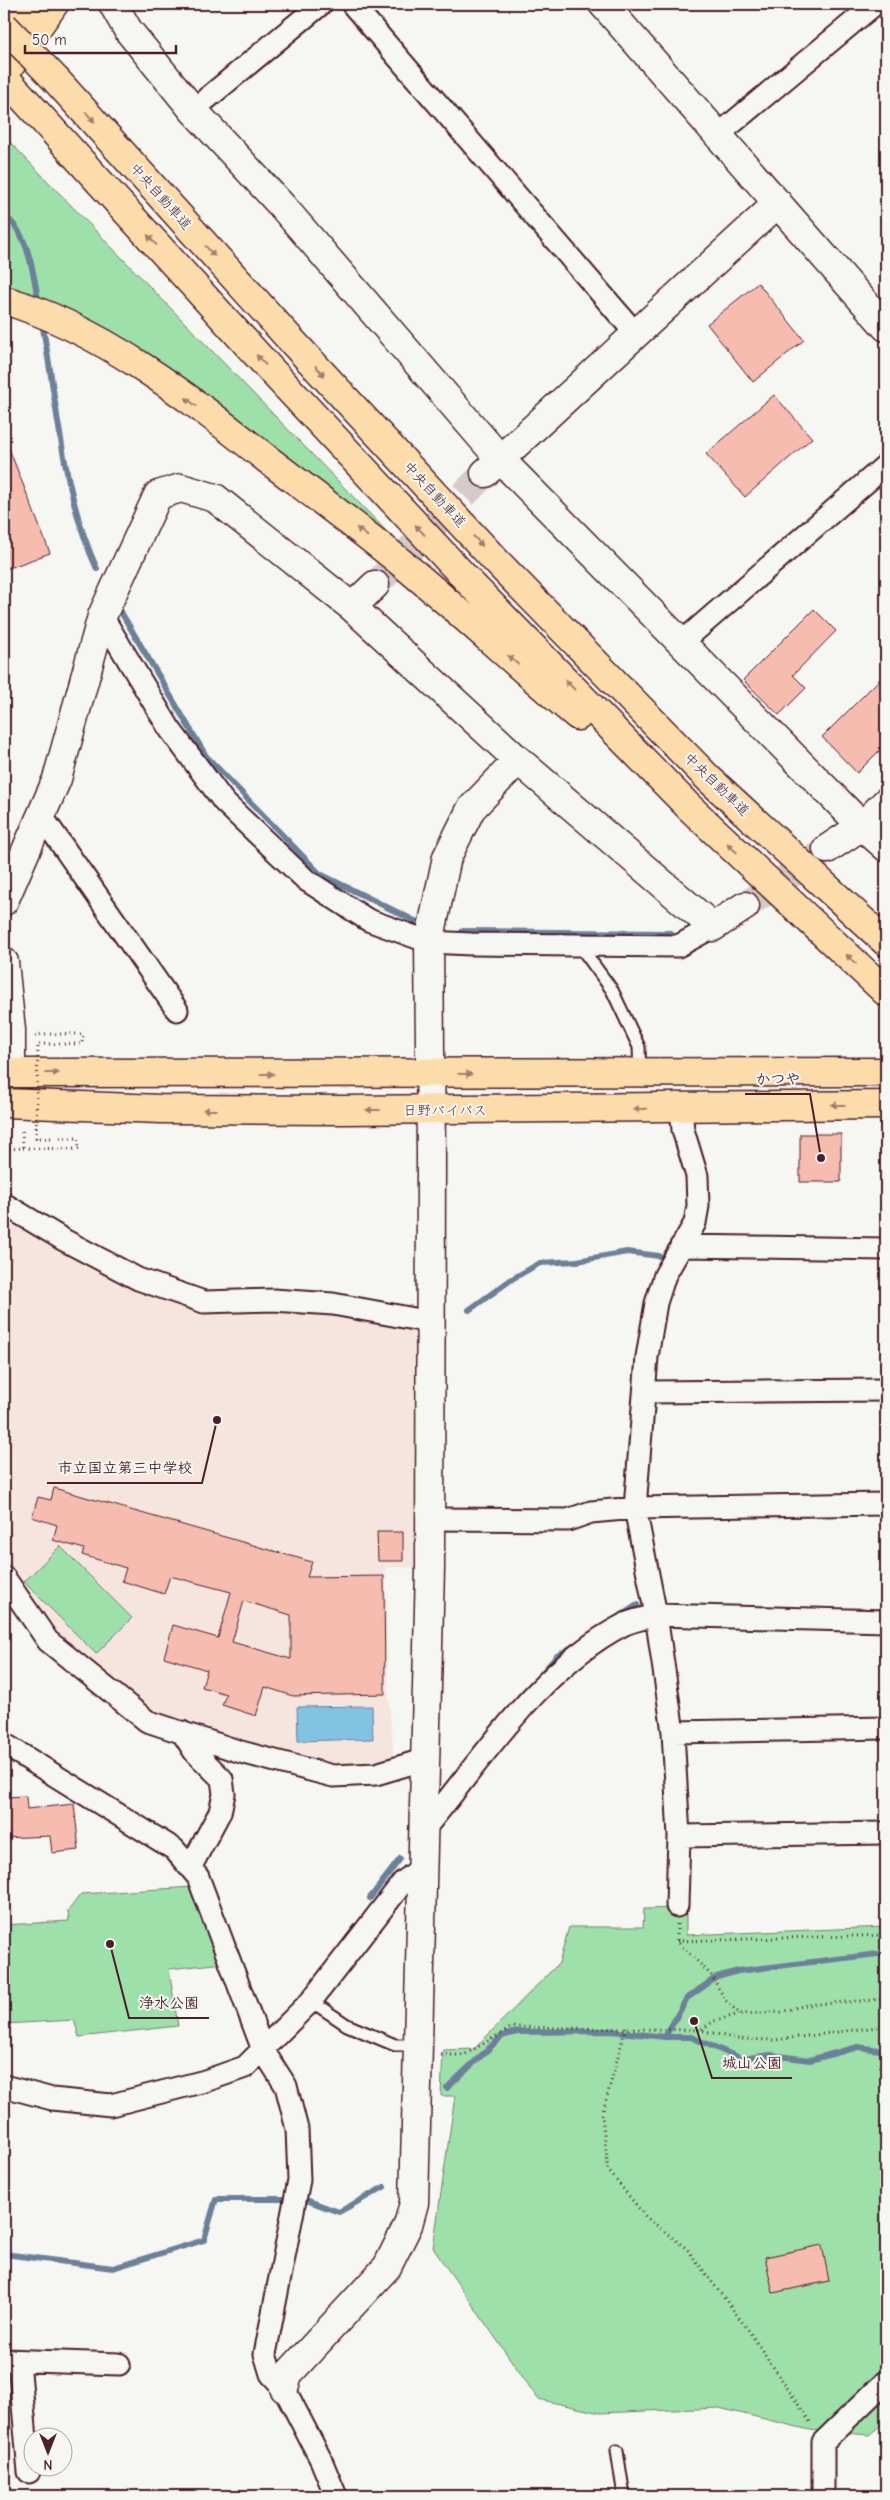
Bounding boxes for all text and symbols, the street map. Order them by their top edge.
scale bar [25,22,176,54]
text: 50 m [32,31,67,49]
one-way arrow [84,110,96,122]
street label: 中央自動車道 [126,159,195,233]
one-way arrow [146,234,158,246]
one-way arrow [204,244,216,256]
one-way arrow [256,354,267,367]
one-way arrow [314,364,326,376]
one-way arrow [184,397,197,407]
street label: 中央自動車道 [400,458,469,531]
one-way arrow [414,524,426,536]
one-way arrow [356,527,369,538]
one-way arrow [472,535,484,547]
one-way arrow [506,654,519,665]
one-way arrow [564,679,576,691]
street label: 中央自動車道 [681,749,753,820]
one-way arrow [727,842,739,854]
one-way arrow [845,953,857,965]
callout: かつや [745,1064,810,1094]
one-way arrow [45,1069,61,1077]
one-way arrow [260,1070,276,1078]
one-way arrow [457,1070,473,1078]
text: かつや [755,1070,801,1088]
one-way arrow [829,1101,845,1109]
street label: 日野バイパス [403,1102,487,1119]
one-way arrow [632,1105,648,1113]
one-way arrow [202,1106,218,1114]
one-way arrow [364,1106,380,1114]
callout: 市立国立第三中学校 [47,1453,202,1483]
text: 市立国立第三中学校 [57,1459,193,1477]
callout: 浄水公園 [129,1988,209,2018]
text: 浄水公園 [139,1994,199,2012]
callout: 城山公園 [712,2048,792,2078]
text: 城山公園 [722,2054,782,2072]
north arrow [22,2428,72,2478]
text: N [43,2456,53,2473]

